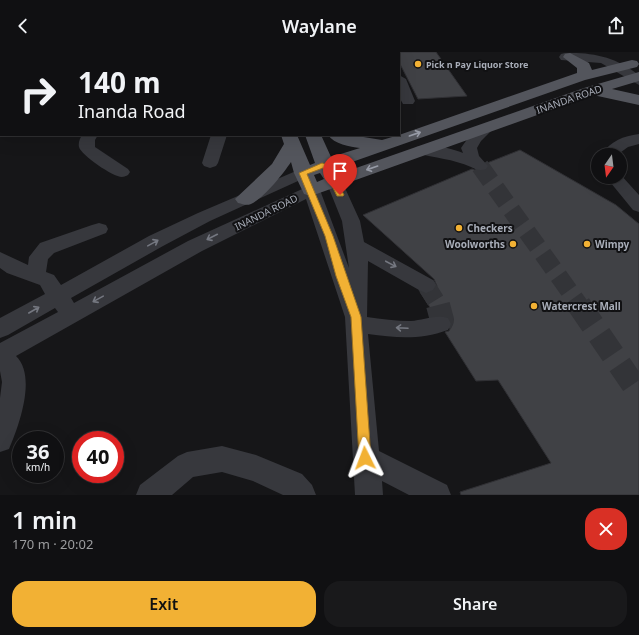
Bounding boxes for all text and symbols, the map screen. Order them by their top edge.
text: Waylane [282,14,357,38]
icon: back [12,15,34,37]
icon: share [605,15,627,37]
place label: Pick n Pay Liquor Store [426,58,528,71]
marker: Pick n Pay Liquor Store [413,59,423,69]
text: 140 m [78,63,161,101]
icon: right [12,68,64,120]
street label: INANDA ROAD [534,81,604,117]
text: Inanda Road [78,99,186,123]
one-way arrow [408,130,421,137]
north arrow [591,148,627,184]
map controls [591,148,627,184]
pin [323,154,357,195]
icon: arrive [329,160,351,182]
one-way arrow [366,165,379,172]
street label: INANDA ROAD [232,191,300,233]
place label: Checkers [467,221,513,235]
marker: Checkers [454,223,464,233]
one-way arrow [207,234,219,242]
place label: Woolworths [445,237,505,251]
place label: Wimpy [595,237,630,251]
one-way arrow [146,239,158,246]
marker: Woolworths [508,239,518,249]
marker: Wimpy [582,239,592,249]
one-way arrow [384,261,396,269]
one-way arrow [92,295,104,303]
place label: Watercrest Mall [542,299,621,313]
marker: Watercrest Mall [529,301,539,311]
one-way arrow [28,305,40,313]
one-way arrow [396,325,409,332]
speed limit sign: 40 [72,431,124,483]
position arrow [344,437,386,479]
text: 36 [27,438,49,465]
text: km/h [26,460,50,474]
text: 1 min [12,503,77,536]
button: close [585,508,627,550]
text: 170 m · 20:02 [12,535,93,553]
button: Exit [12,581,316,627]
button: Share [324,581,627,627]

